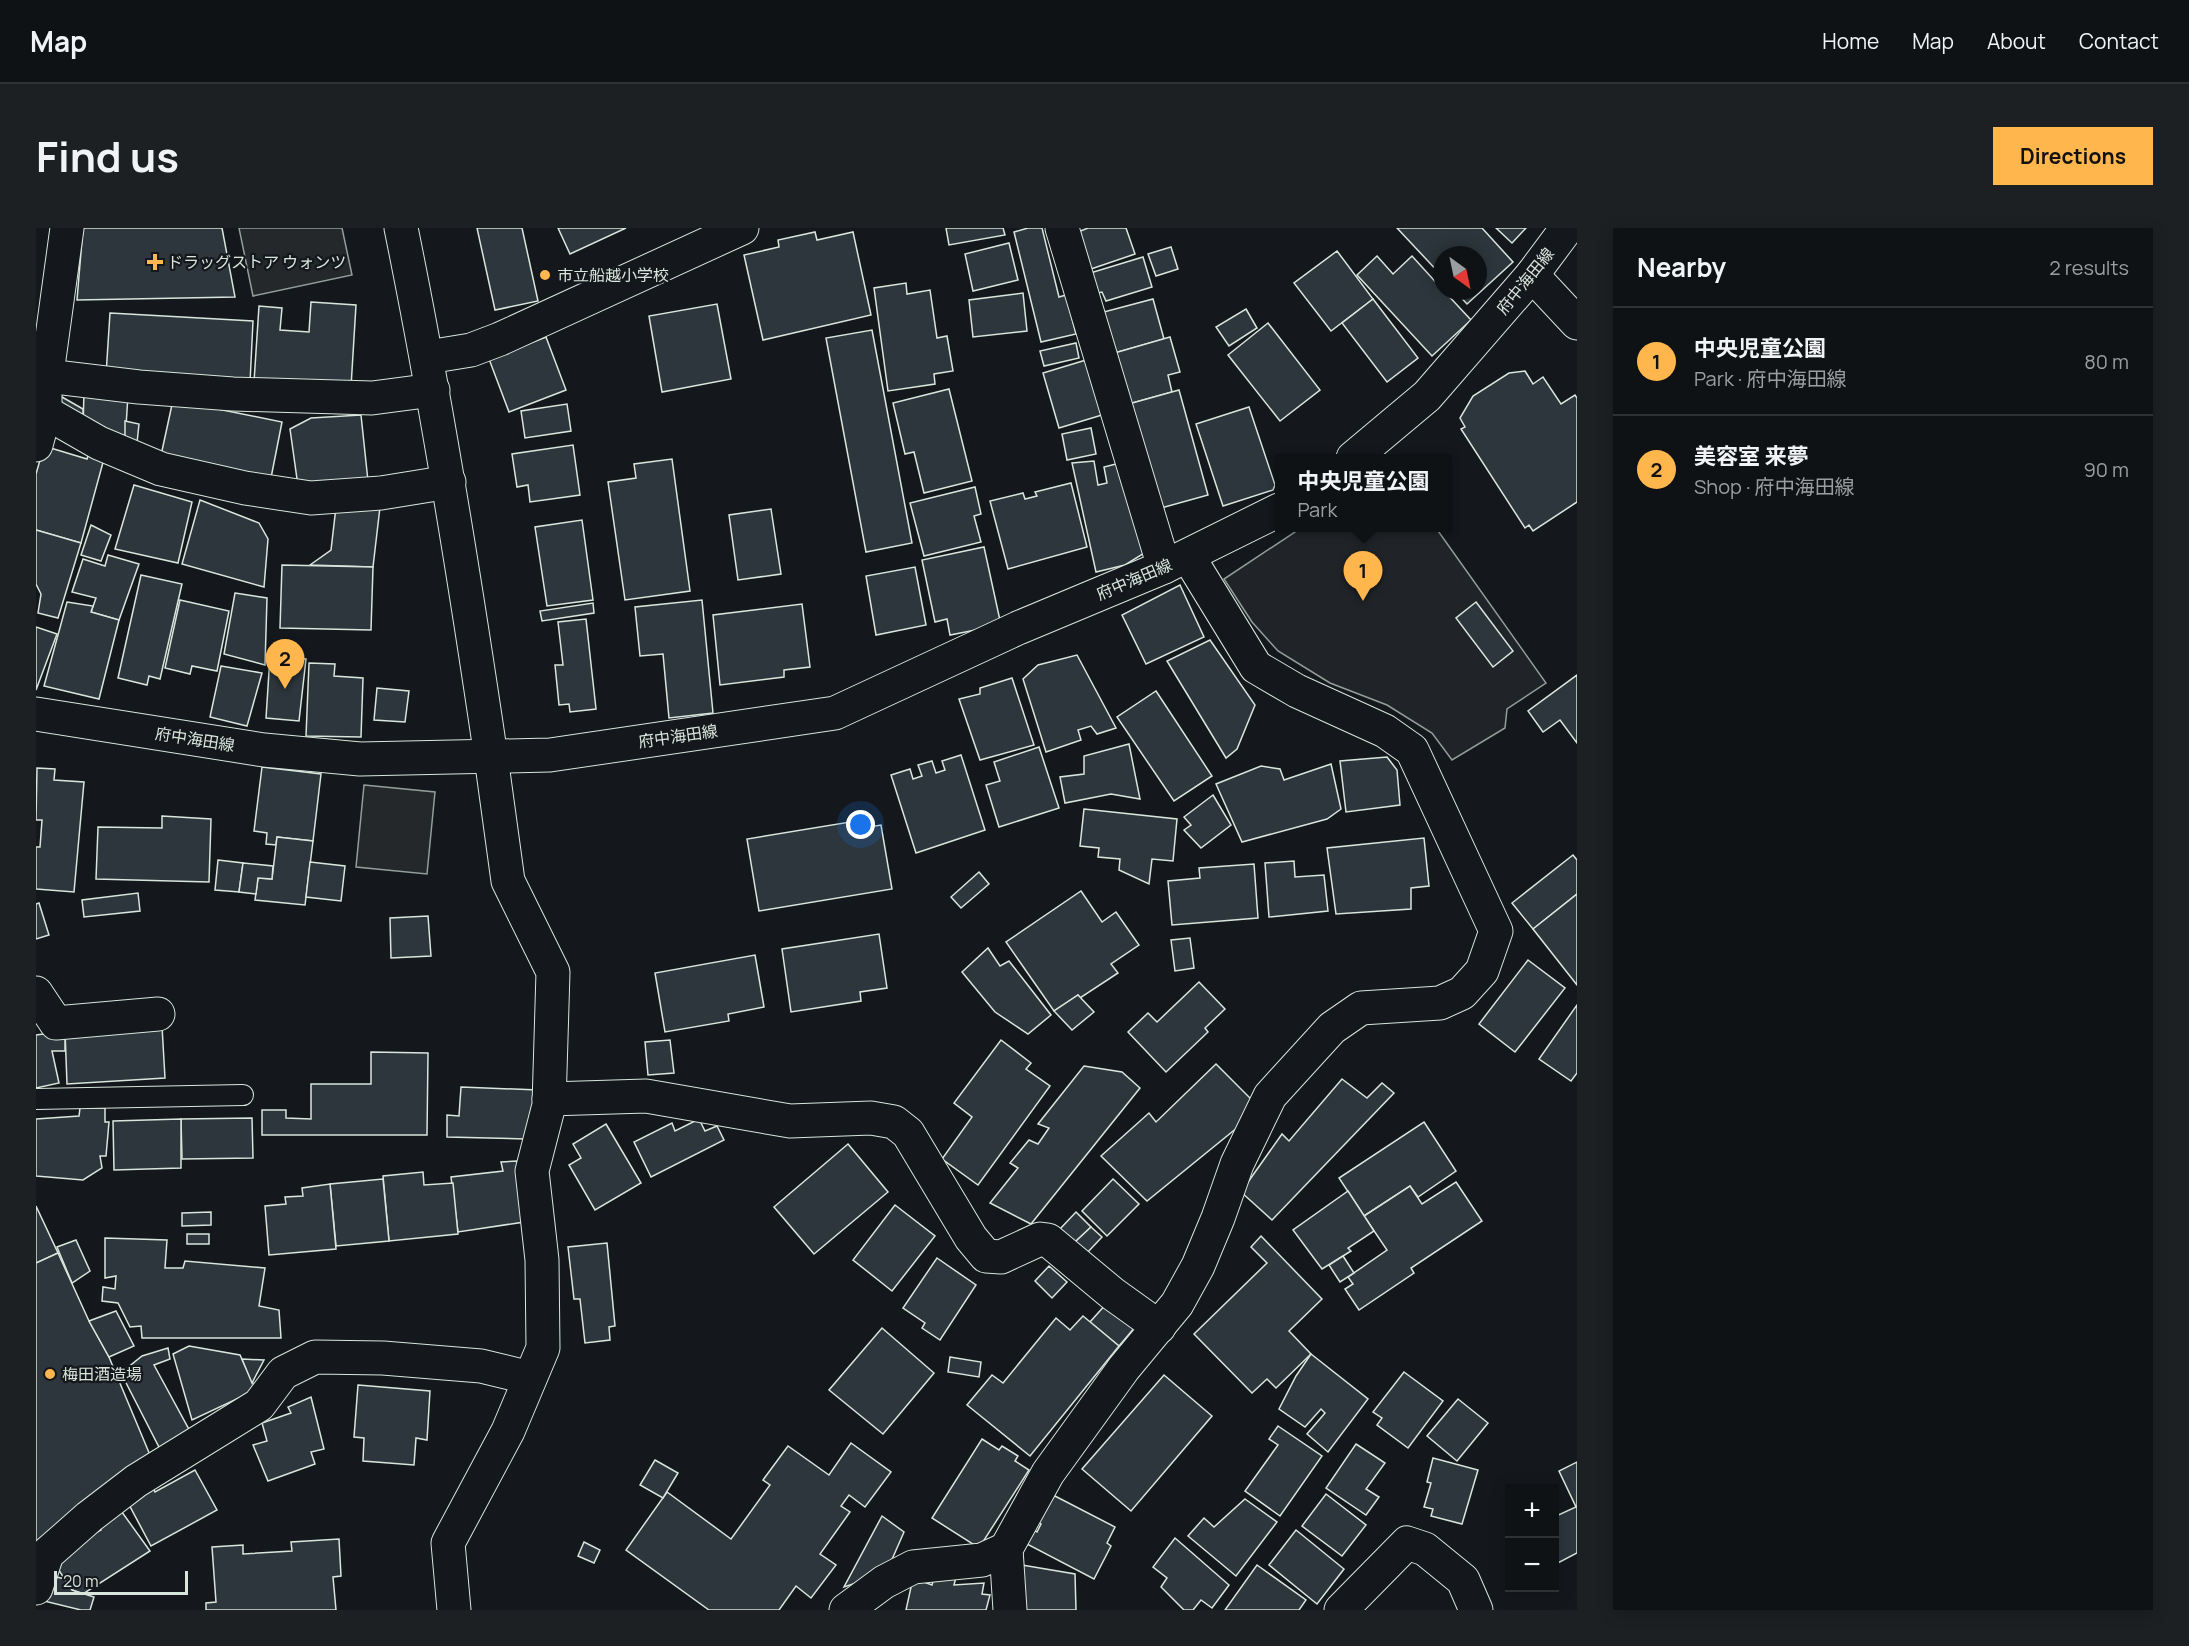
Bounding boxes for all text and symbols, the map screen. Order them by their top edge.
text: Map [30,22,87,60]
text: Home [1822,27,1879,55]
text: Map [1912,27,1954,55]
text: About [1987,27,2046,55]
text: Contact [2079,27,2159,55]
text: Find us [36,127,179,185]
button: Directions [1993,127,2153,185]
street label: 府中海田線 [1491,243,1559,319]
north arrow [1433,246,1487,300]
text: Nearby [1637,249,1726,285]
place label: ドラッグストア ウォンツ [167,251,346,273]
text: 2 results [2049,254,2129,281]
marker: ドラッグストア ウォンツ [148,255,162,269]
place label: 市立船越小学校 [557,264,669,286]
marker: 市立船越小学校 [538,268,552,282]
text: 中央児童公園 [1694,333,1826,363]
text: 1 [1652,348,1661,375]
text: 80 m [2084,348,2129,375]
text: Park · 府中海田線 [1694,365,1846,392]
text: 美容室 来夢 [1694,441,1808,471]
popup [1275,454,1452,532]
text: 2 [1651,456,1662,483]
text: 90 m [2083,456,2129,483]
text: 中央児童公園 [1297,466,1430,496]
text: Shop · 府中海田線 [1694,473,1854,500]
text: Park [1297,496,1337,523]
pin: 1 [1344,552,1382,601]
street label: 府中海田線 [1093,553,1175,605]
pin: 2 [266,640,304,689]
street label: 府中海田線 [637,720,719,752]
street label: 府中海田線 [154,722,236,756]
your location [846,810,875,839]
place label: 梅田酒造場 [62,1363,142,1385]
marker: 梅田酒造場 [43,1367,57,1381]
map controls [1505,1484,1559,1592]
button: + [1505,1484,1559,1538]
button: − [1505,1538,1559,1592]
scale bar [54,1568,188,1596]
text: 20 m [63,1570,99,1592]

